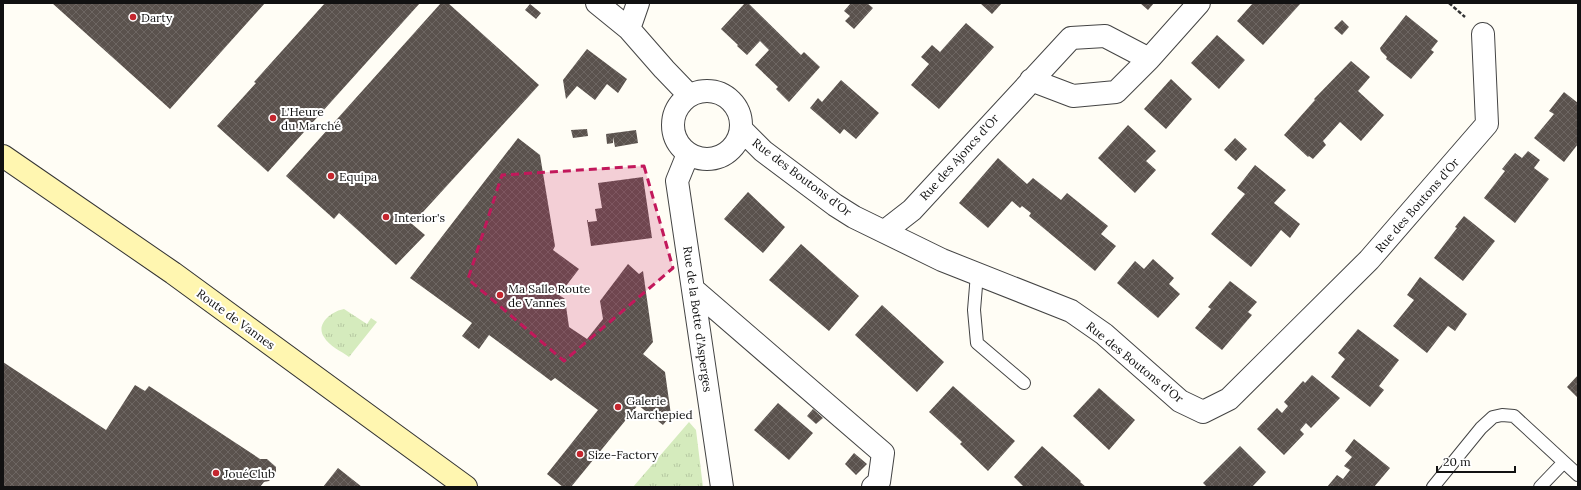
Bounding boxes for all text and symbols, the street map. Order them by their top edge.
place label: Darty [141,10,173,25]
marker: Darty [128,12,138,22]
place label: L'Heure du Marché [281,104,341,133]
street label: Rue des Ajoncs d'Or [916,110,1002,203]
marker: L'Heure du Marché [268,113,278,123]
street label: Rue des Boutons d'Or [749,135,855,220]
street label: Rue des Boutons d'Or [1372,154,1463,255]
place label: Equipa [339,169,377,184]
marker: Equipa [326,171,336,181]
place label: Interior's [394,210,446,225]
marker: Interior's [381,212,391,222]
street label: Rue de la Botte d'Asperges [680,245,716,393]
place label: Ma Salle Route de Vannes [508,281,591,310]
street label: Route de Vannes [194,286,278,353]
marker: Ma Salle Route de Vannes [495,290,505,300]
street label: Rue des Boutons d'Or [1083,318,1187,406]
place label: Galerie Marchepied [626,393,693,422]
marker: Galerie Marchepied [613,402,623,412]
place label: Size-Factory [588,447,659,462]
scale bar [1437,448,1515,474]
marker: Size-Factory [575,449,585,459]
text: 20 m [1443,454,1471,469]
place label: JouéClub [223,466,275,481]
marker: JouéClub [211,468,221,478]

